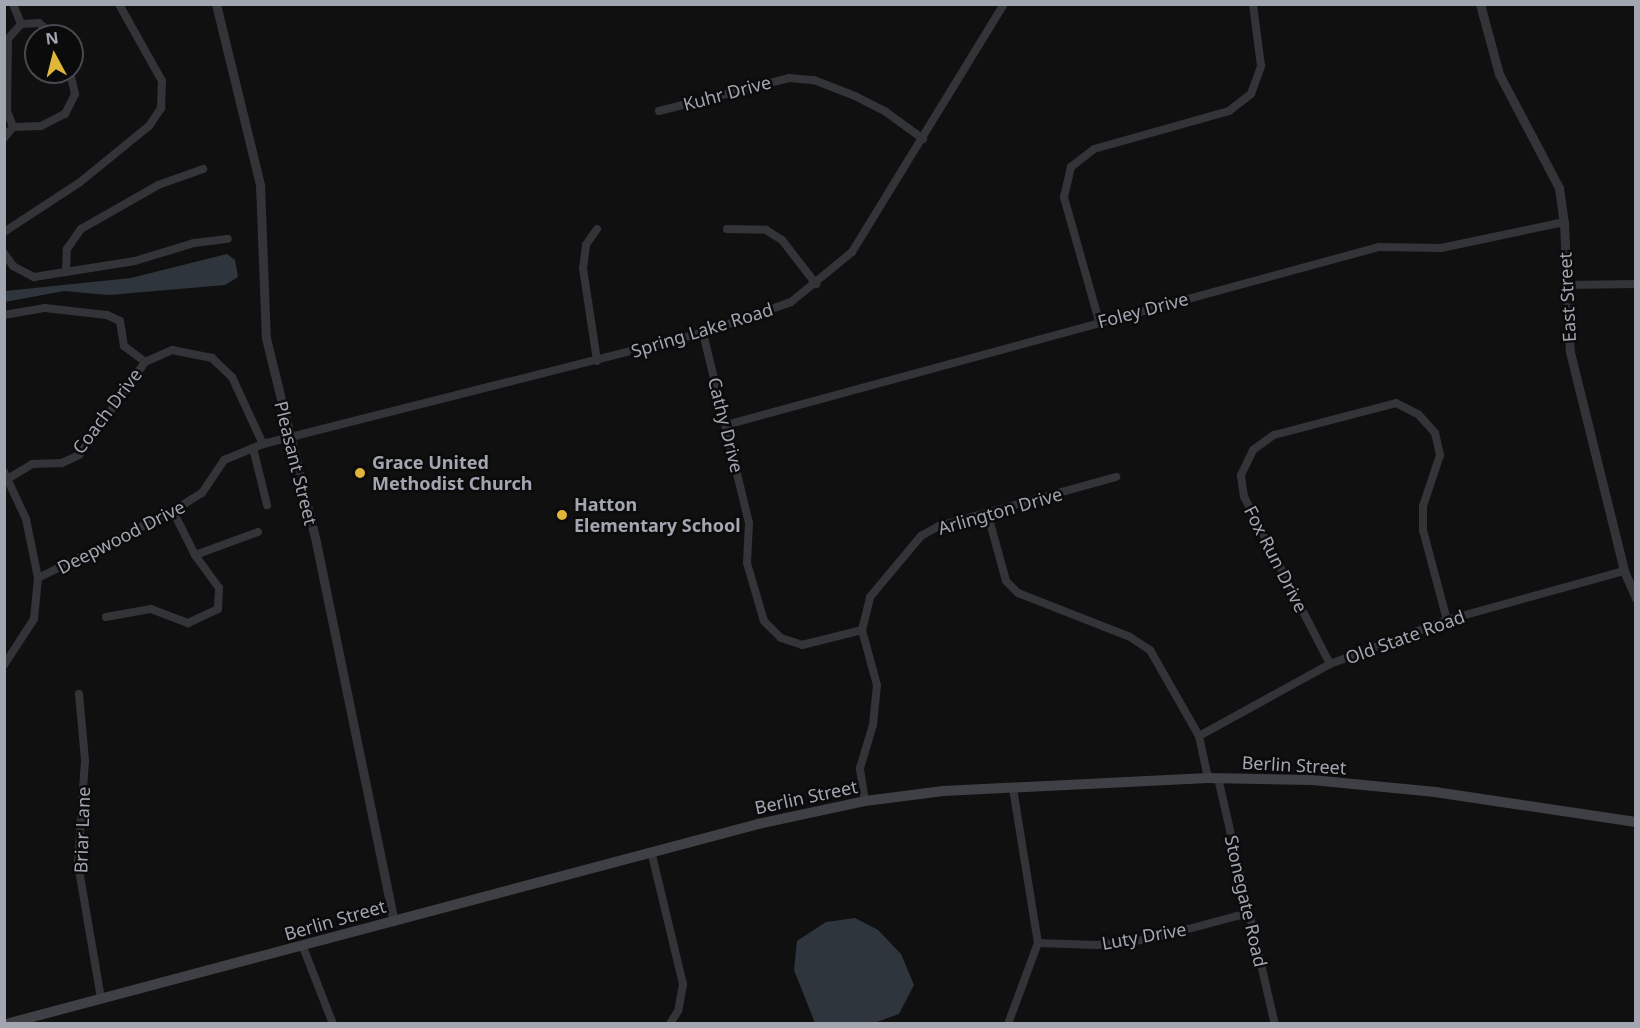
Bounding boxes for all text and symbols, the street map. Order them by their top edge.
north arrow [24,24,84,84]
text: N [44,26,60,50]
street label: Kuhr Drive [681,71,773,115]
street label: East Street [1554,251,1580,343]
street label: Foley Drive [1095,288,1191,332]
street label: Spring Lake Road [628,298,776,362]
street label: Coach Drive [68,364,146,458]
street label: Cathy Drive [704,375,748,475]
street label: Pleasant Street [270,399,322,527]
place label: Grace United Methodist Church [372,452,532,494]
marker: Grace United Methodist Church [353,466,367,480]
street label: Arlington Drive [935,483,1065,539]
place label: Hatton Elementary School [574,494,741,536]
street label: Deepwood Drive [54,496,188,578]
street label: Fox Run Drive [1240,502,1312,616]
marker: Hatton Elementary School [555,508,569,522]
street label: Old State Road [1342,605,1468,669]
street label: Berlin Street [1241,751,1347,779]
street label: Berlin Street [753,776,859,818]
street label: Briar Lane [70,786,94,874]
street label: Stonegate Road [1220,833,1272,969]
street label: Berlin Street [282,895,388,945]
street label: Luty Drive [1100,918,1188,954]

